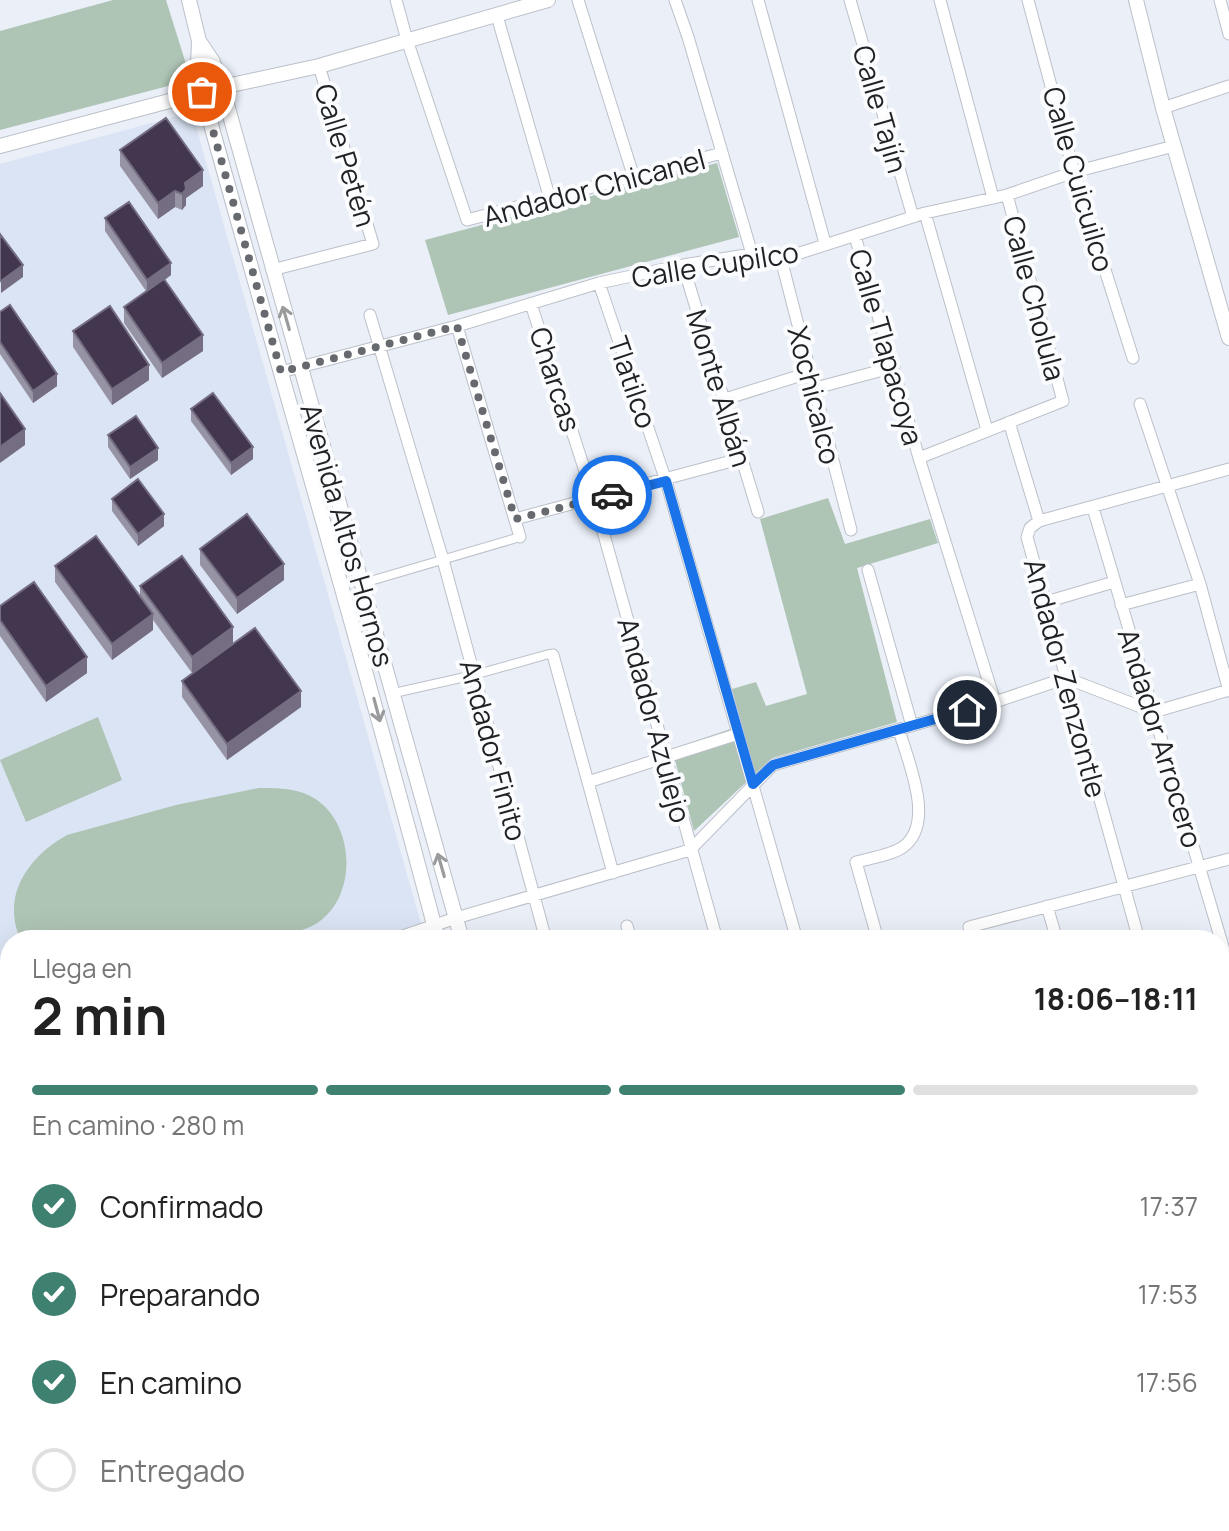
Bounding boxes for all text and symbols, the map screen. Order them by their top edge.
street label: Calle Tajín [845,41,917,177]
pin [168,58,236,126]
icon: bag [180,70,224,114]
street label: Calle Petén [306,79,386,231]
street label: Calle Cuicuilco [1034,82,1124,276]
street label: Andador Chicanel [479,139,709,235]
street label: Calle Cholula [995,211,1075,385]
street label: Calle Cupilco [629,232,801,296]
street label: Calle Tlapacoya [841,244,933,450]
street label: Monte Albán [678,305,762,471]
one-way arrow [278,306,293,332]
street label: Charcas [521,322,591,436]
street label: Xochicalco [780,322,850,468]
street label: Tlatilco [600,331,666,433]
street label: Avenida Altos Hornos [292,399,404,671]
courier [572,455,652,535]
icon: car [590,473,634,517]
street label: Andador Zenzontle [1016,554,1116,802]
street label: Andador Azulejo [609,613,701,827]
street label: Andador Arrocero [1110,624,1212,852]
street label: Andador Finito [452,655,536,845]
pin [933,676,1001,744]
icon: home [945,688,989,732]
one-way arrow [370,697,385,723]
one-way arrow [433,852,448,878]
text: Llega en [32,950,132,986]
text: 18:06–18:11 [1034,978,1198,1019]
text: 2 min [32,980,167,1051]
text: En camino · 280 m [32,1107,244,1143]
icon: check [32,1184,76,1228]
text: Confirmado [100,1186,264,1227]
text: 17:37 [1140,1188,1198,1224]
icon: check [32,1272,76,1316]
text: Preparando [100,1274,260,1315]
text: 17:53 [1138,1276,1198,1312]
icon: check [32,1360,76,1404]
text: En camino [100,1362,242,1403]
text: 17:56 [1136,1364,1198,1400]
text: Entregado [100,1450,245,1491]

